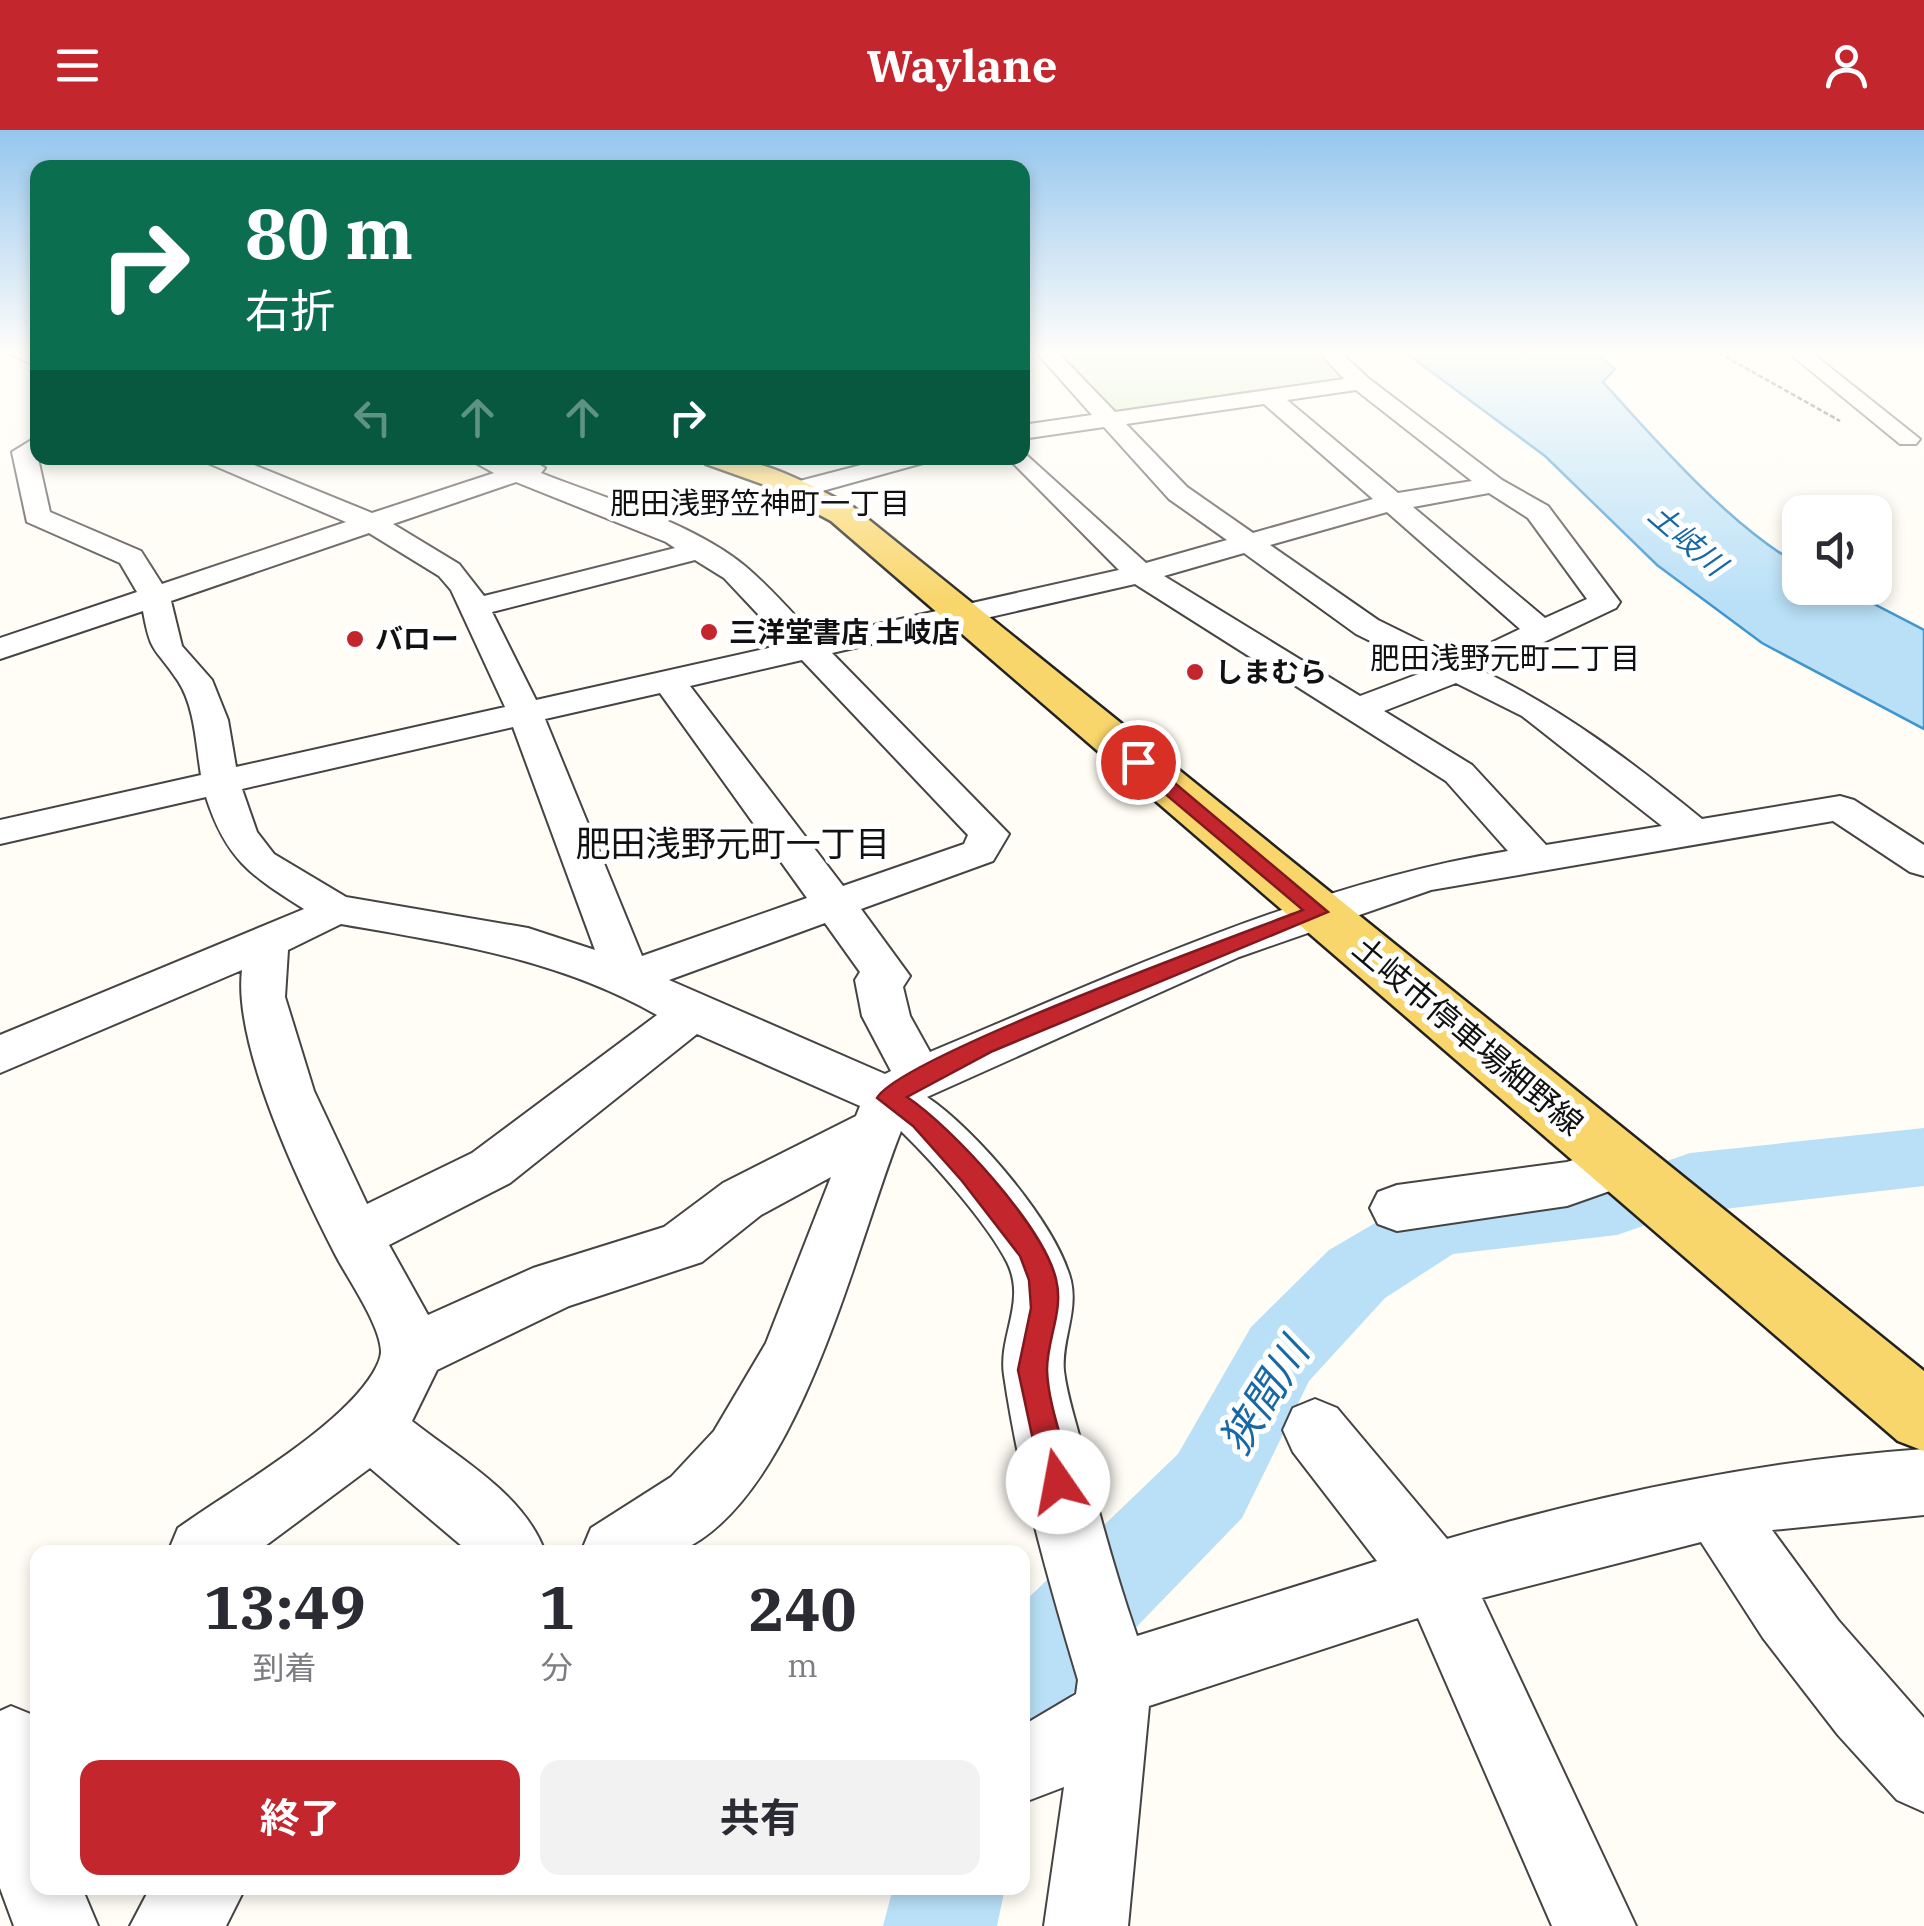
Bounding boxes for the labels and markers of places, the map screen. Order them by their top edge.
place label: 三洋堂書店 土岐店 [729,613,960,650]
place label: バロー [375,620,459,657]
marker: 三洋堂書店 土岐店 [698,621,720,643]
marker: バロー [344,628,366,650]
place label: しまむら [1215,653,1327,690]
marker: しまむら [1184,661,1206,683]
pin [1096,720,1181,805]

